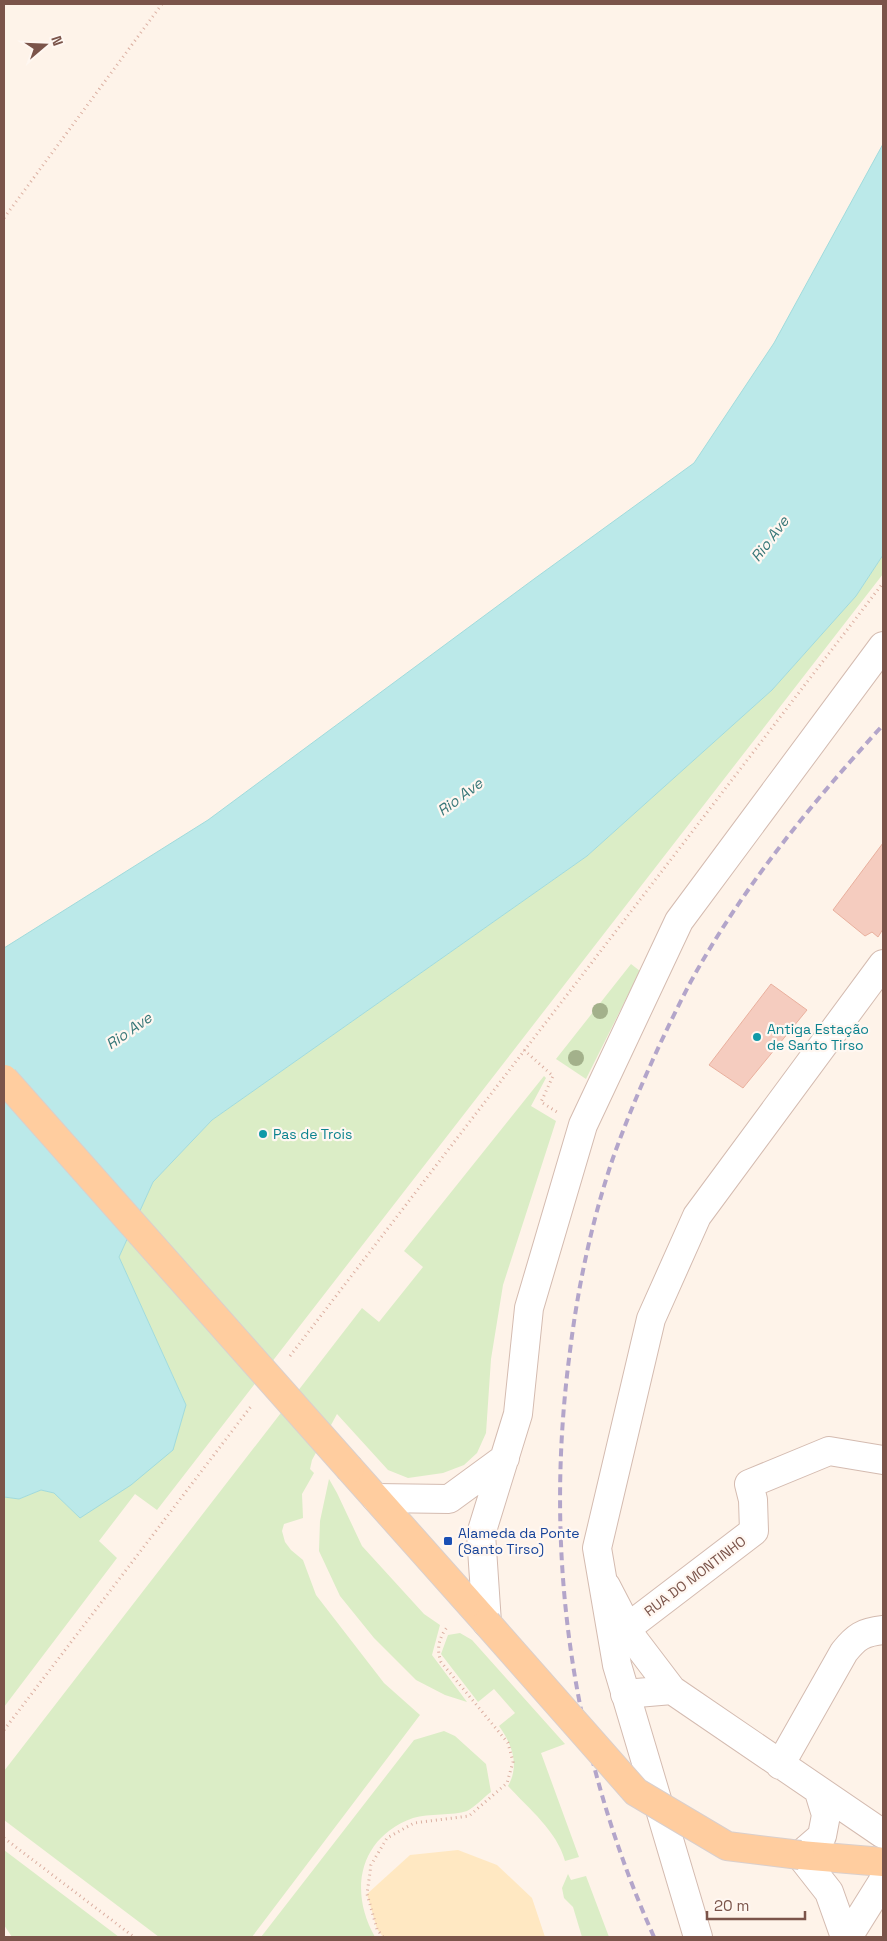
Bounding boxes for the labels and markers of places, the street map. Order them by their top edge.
place label: Antiga Estação de Santo Tirso [767,1020,869,1054]
marker: Antiga Estação de Santo Tirso [751,1031,763,1043]
place label: Pas de Trois [273,1125,352,1143]
marker: Pas de Trois [257,1128,269,1140]
place label: Alameda da Ponte (Santo Tirso) [458,1524,580,1558]
marker: Alameda da Ponte (Santo Tirso) [442,1535,454,1547]

